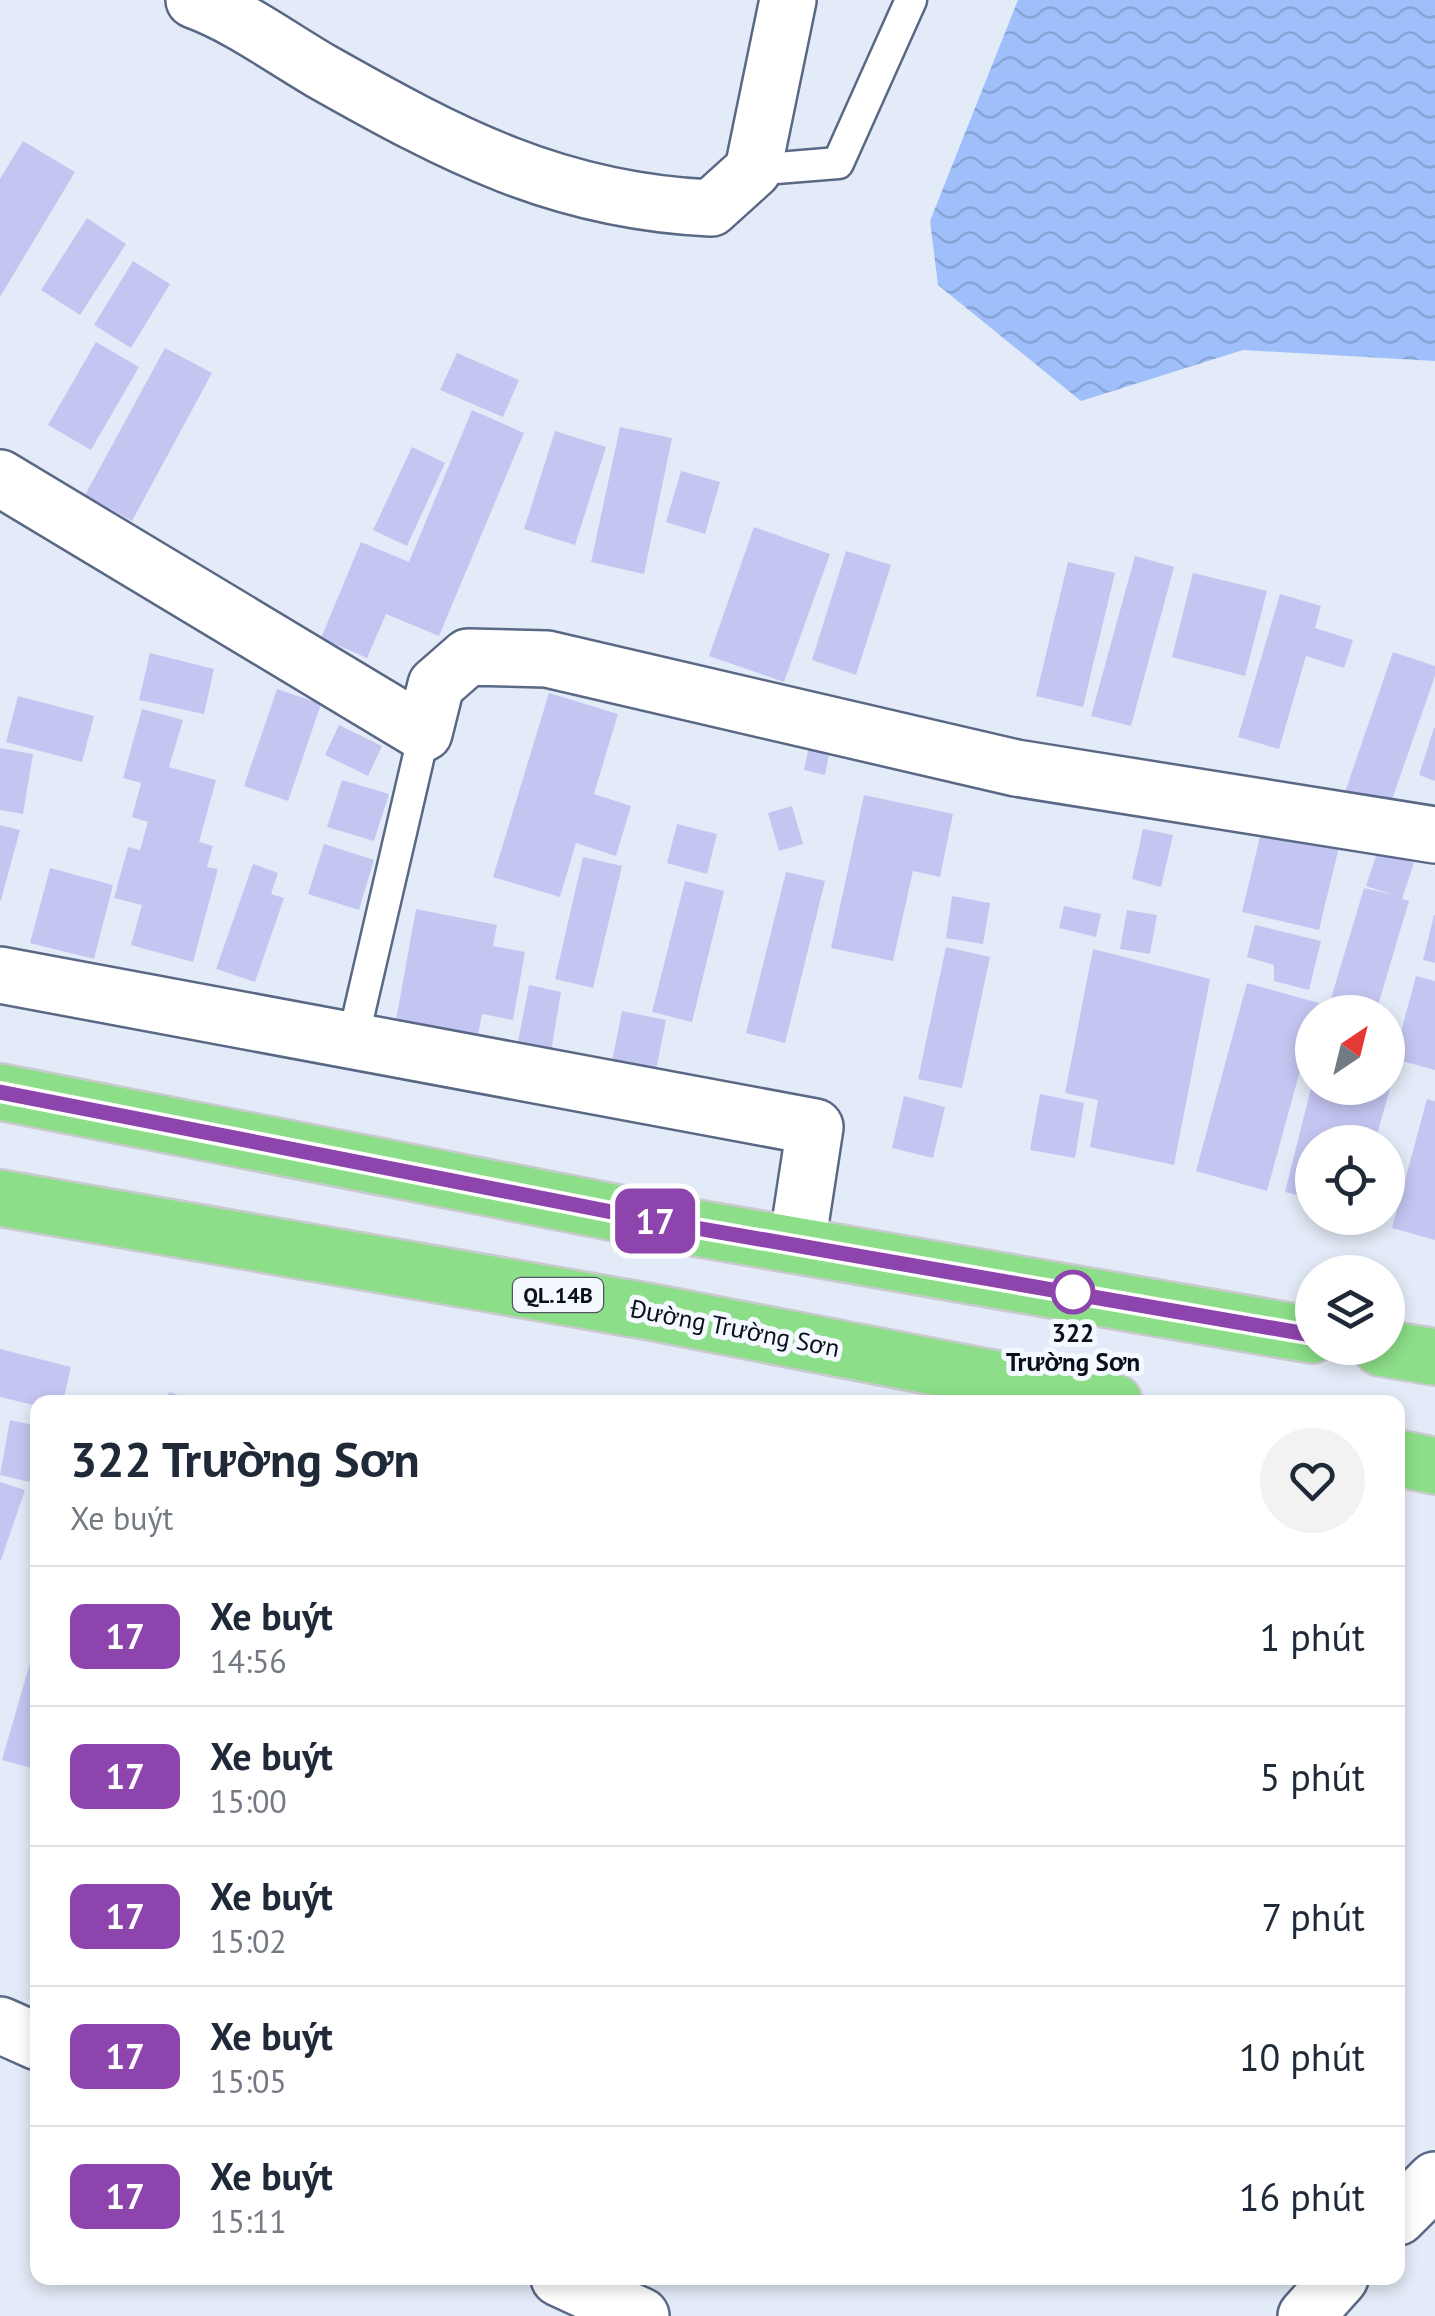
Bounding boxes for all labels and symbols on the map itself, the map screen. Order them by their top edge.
north arrow [1295,995,1405,1105]
line badge: 17 [610,1188,700,1254]
marker: 322 Trường Sơn [1052,1271,1094,1313]
road number: QL.14B [513,1278,603,1312]
street label: Đường Trường Sơn [627,1292,842,1364]
place label: 322 Trường Sơn [1006,1317,1140,1378]

